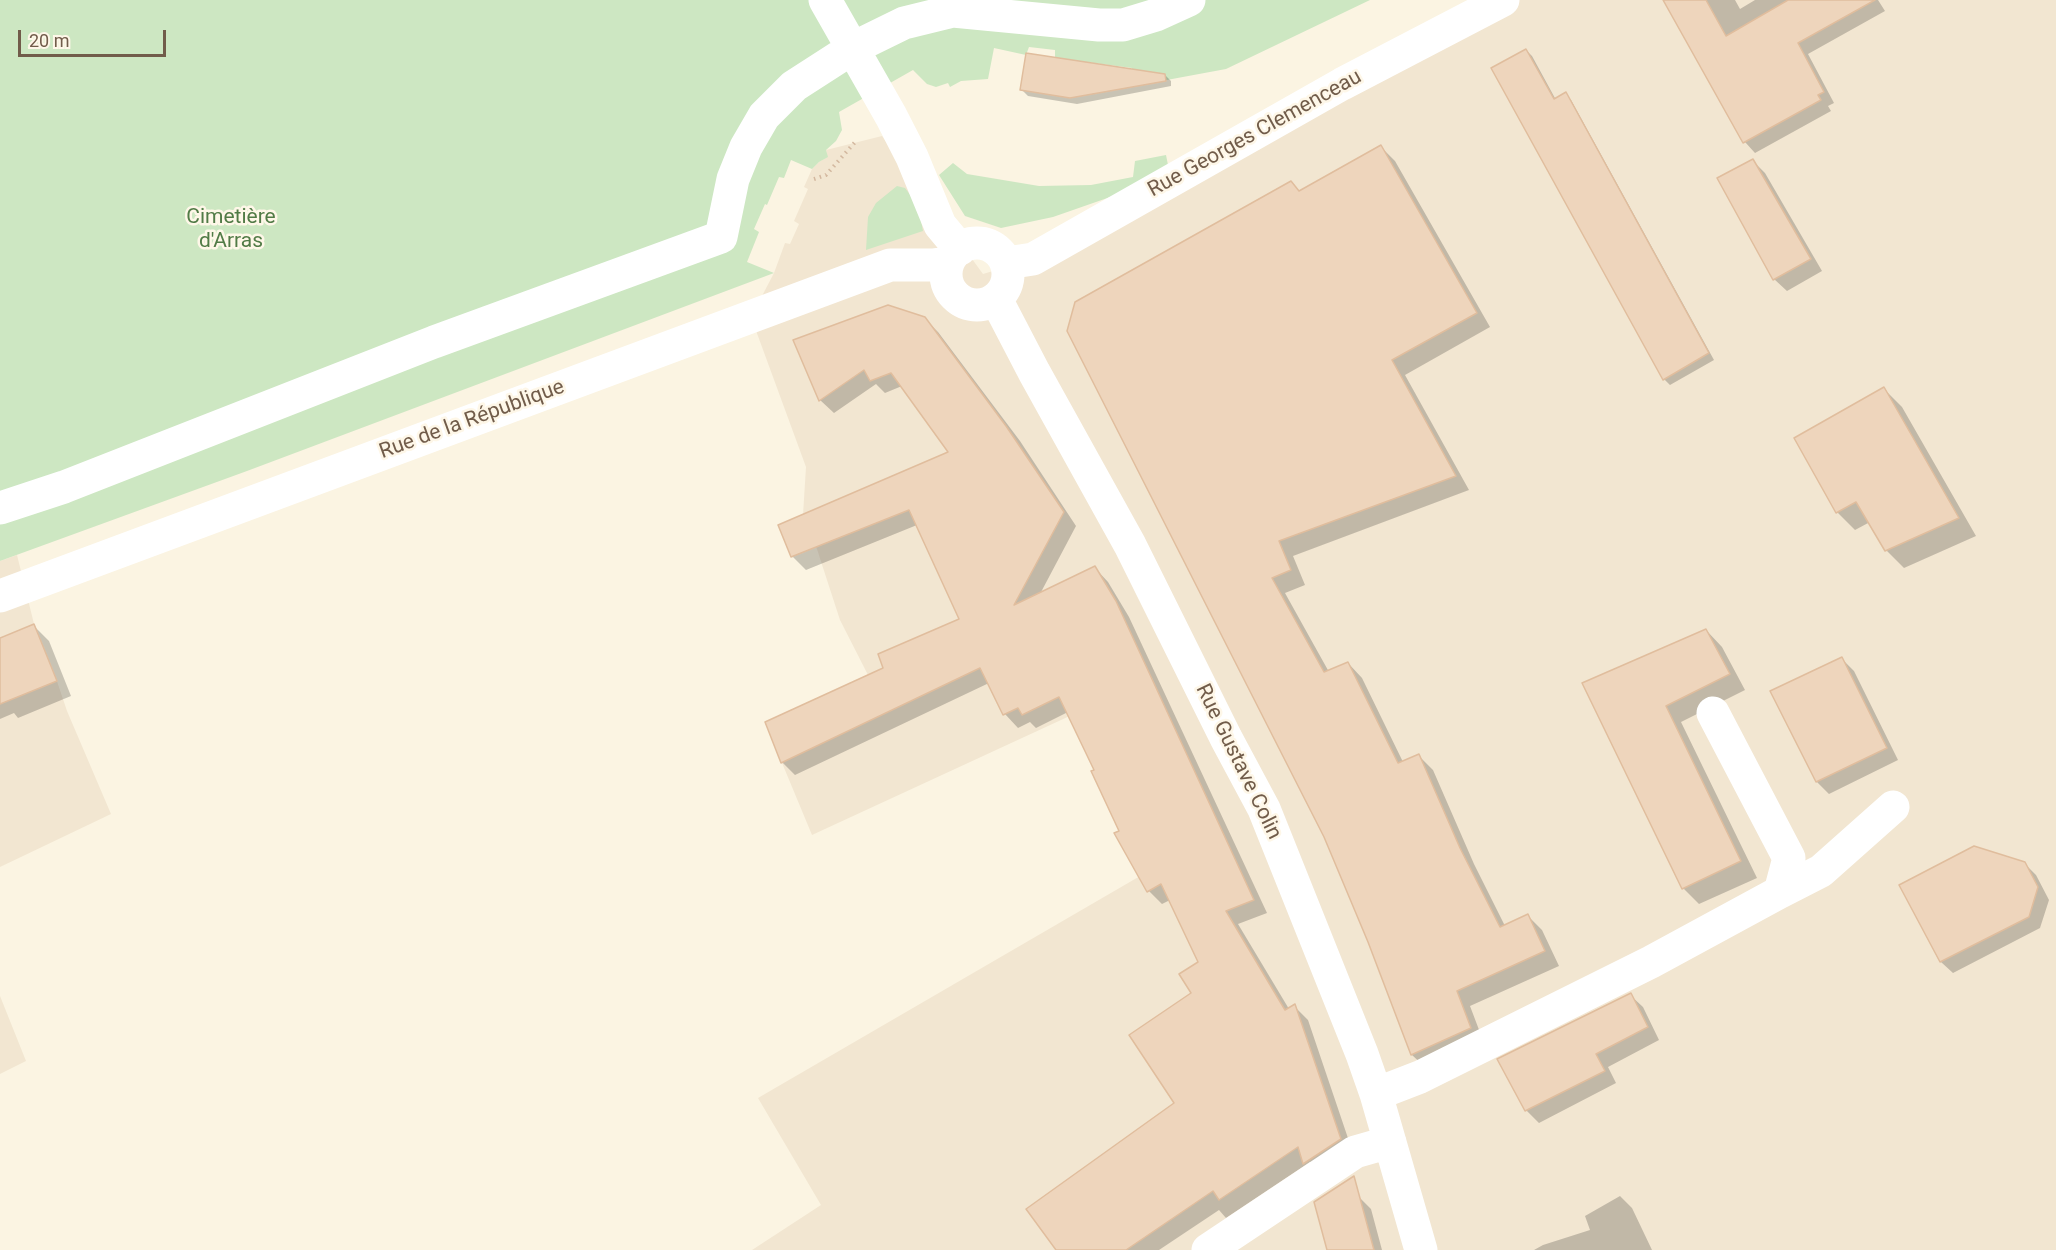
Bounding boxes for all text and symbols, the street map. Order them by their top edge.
scale bar [21,18,170,56]
text: 20 m [29,30,69,51]
street label: Rue Georges Clemenceau [1144,65,1366,203]
park label: Cimetière d'Arras [186,205,276,255]
street label: Rue de la République [376,375,568,465]
street label: Rue Gustave Colin [1190,680,1286,844]

